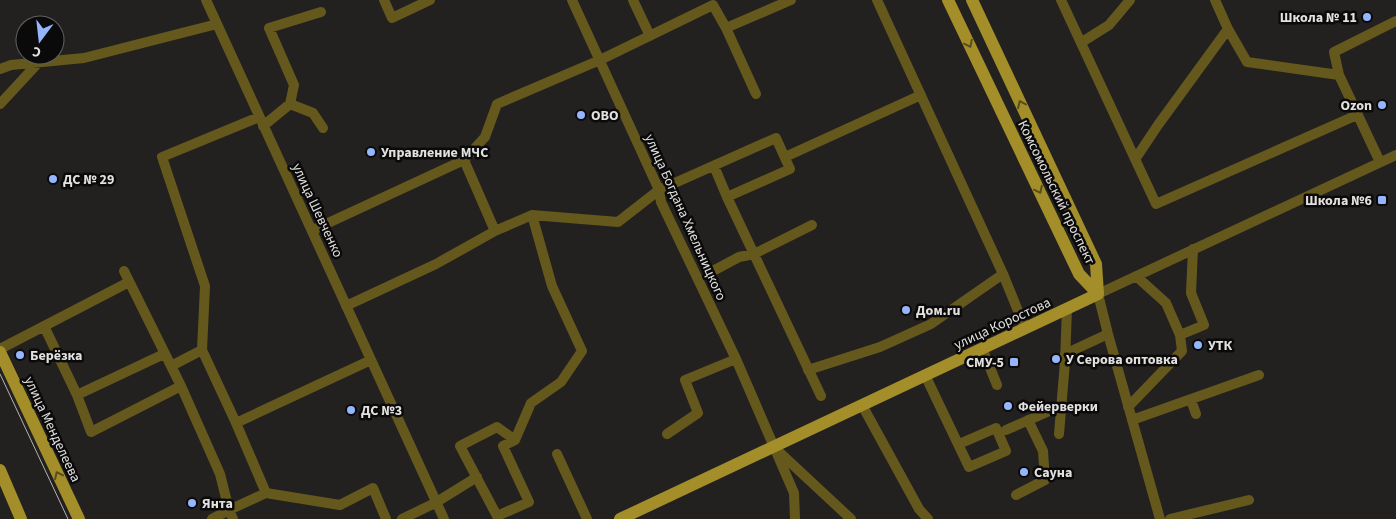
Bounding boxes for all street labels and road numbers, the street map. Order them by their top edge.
street label: Комсомольский проспект [1012,117,1100,268]
street label: улица Богдана Хмельницкого [639,131,731,304]
street label: улица Шевченко [286,160,348,261]
street label: улица Коростова [951,293,1054,355]
street label: улица Менделеева [19,373,85,485]

